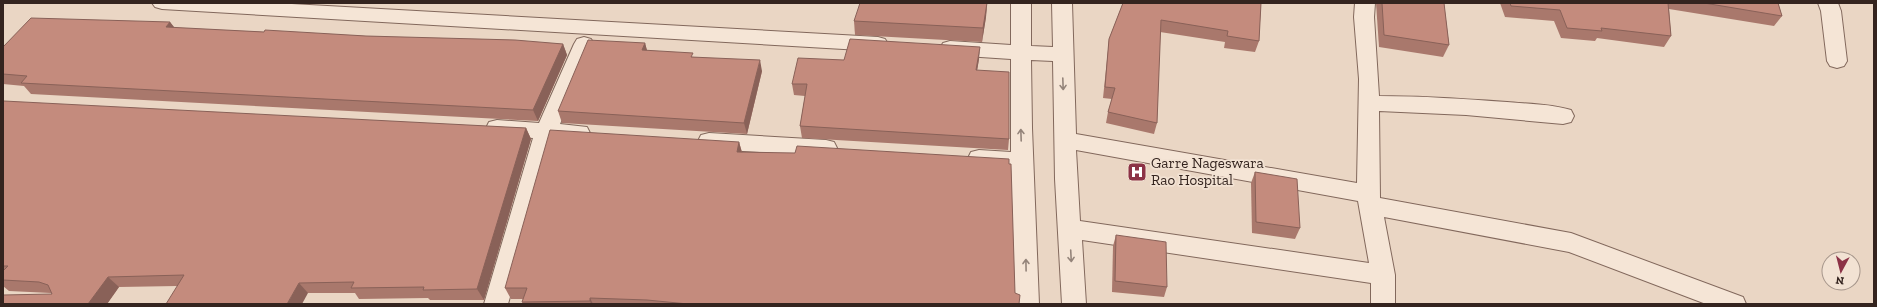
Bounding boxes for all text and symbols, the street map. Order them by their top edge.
one-way arrow [1060,77,1067,90]
one-way arrow [1018,129,1025,142]
place label: Garre Nageswara Rao Hospital [1151,154,1264,189]
hospital icon: Garre Nageswara Rao Hospital [1126,161,1148,183]
one-way arrow [1067,249,1074,262]
north arrow [1821,251,1861,291]
one-way arrow [1023,259,1030,272]
text: N [1834,273,1845,287]

